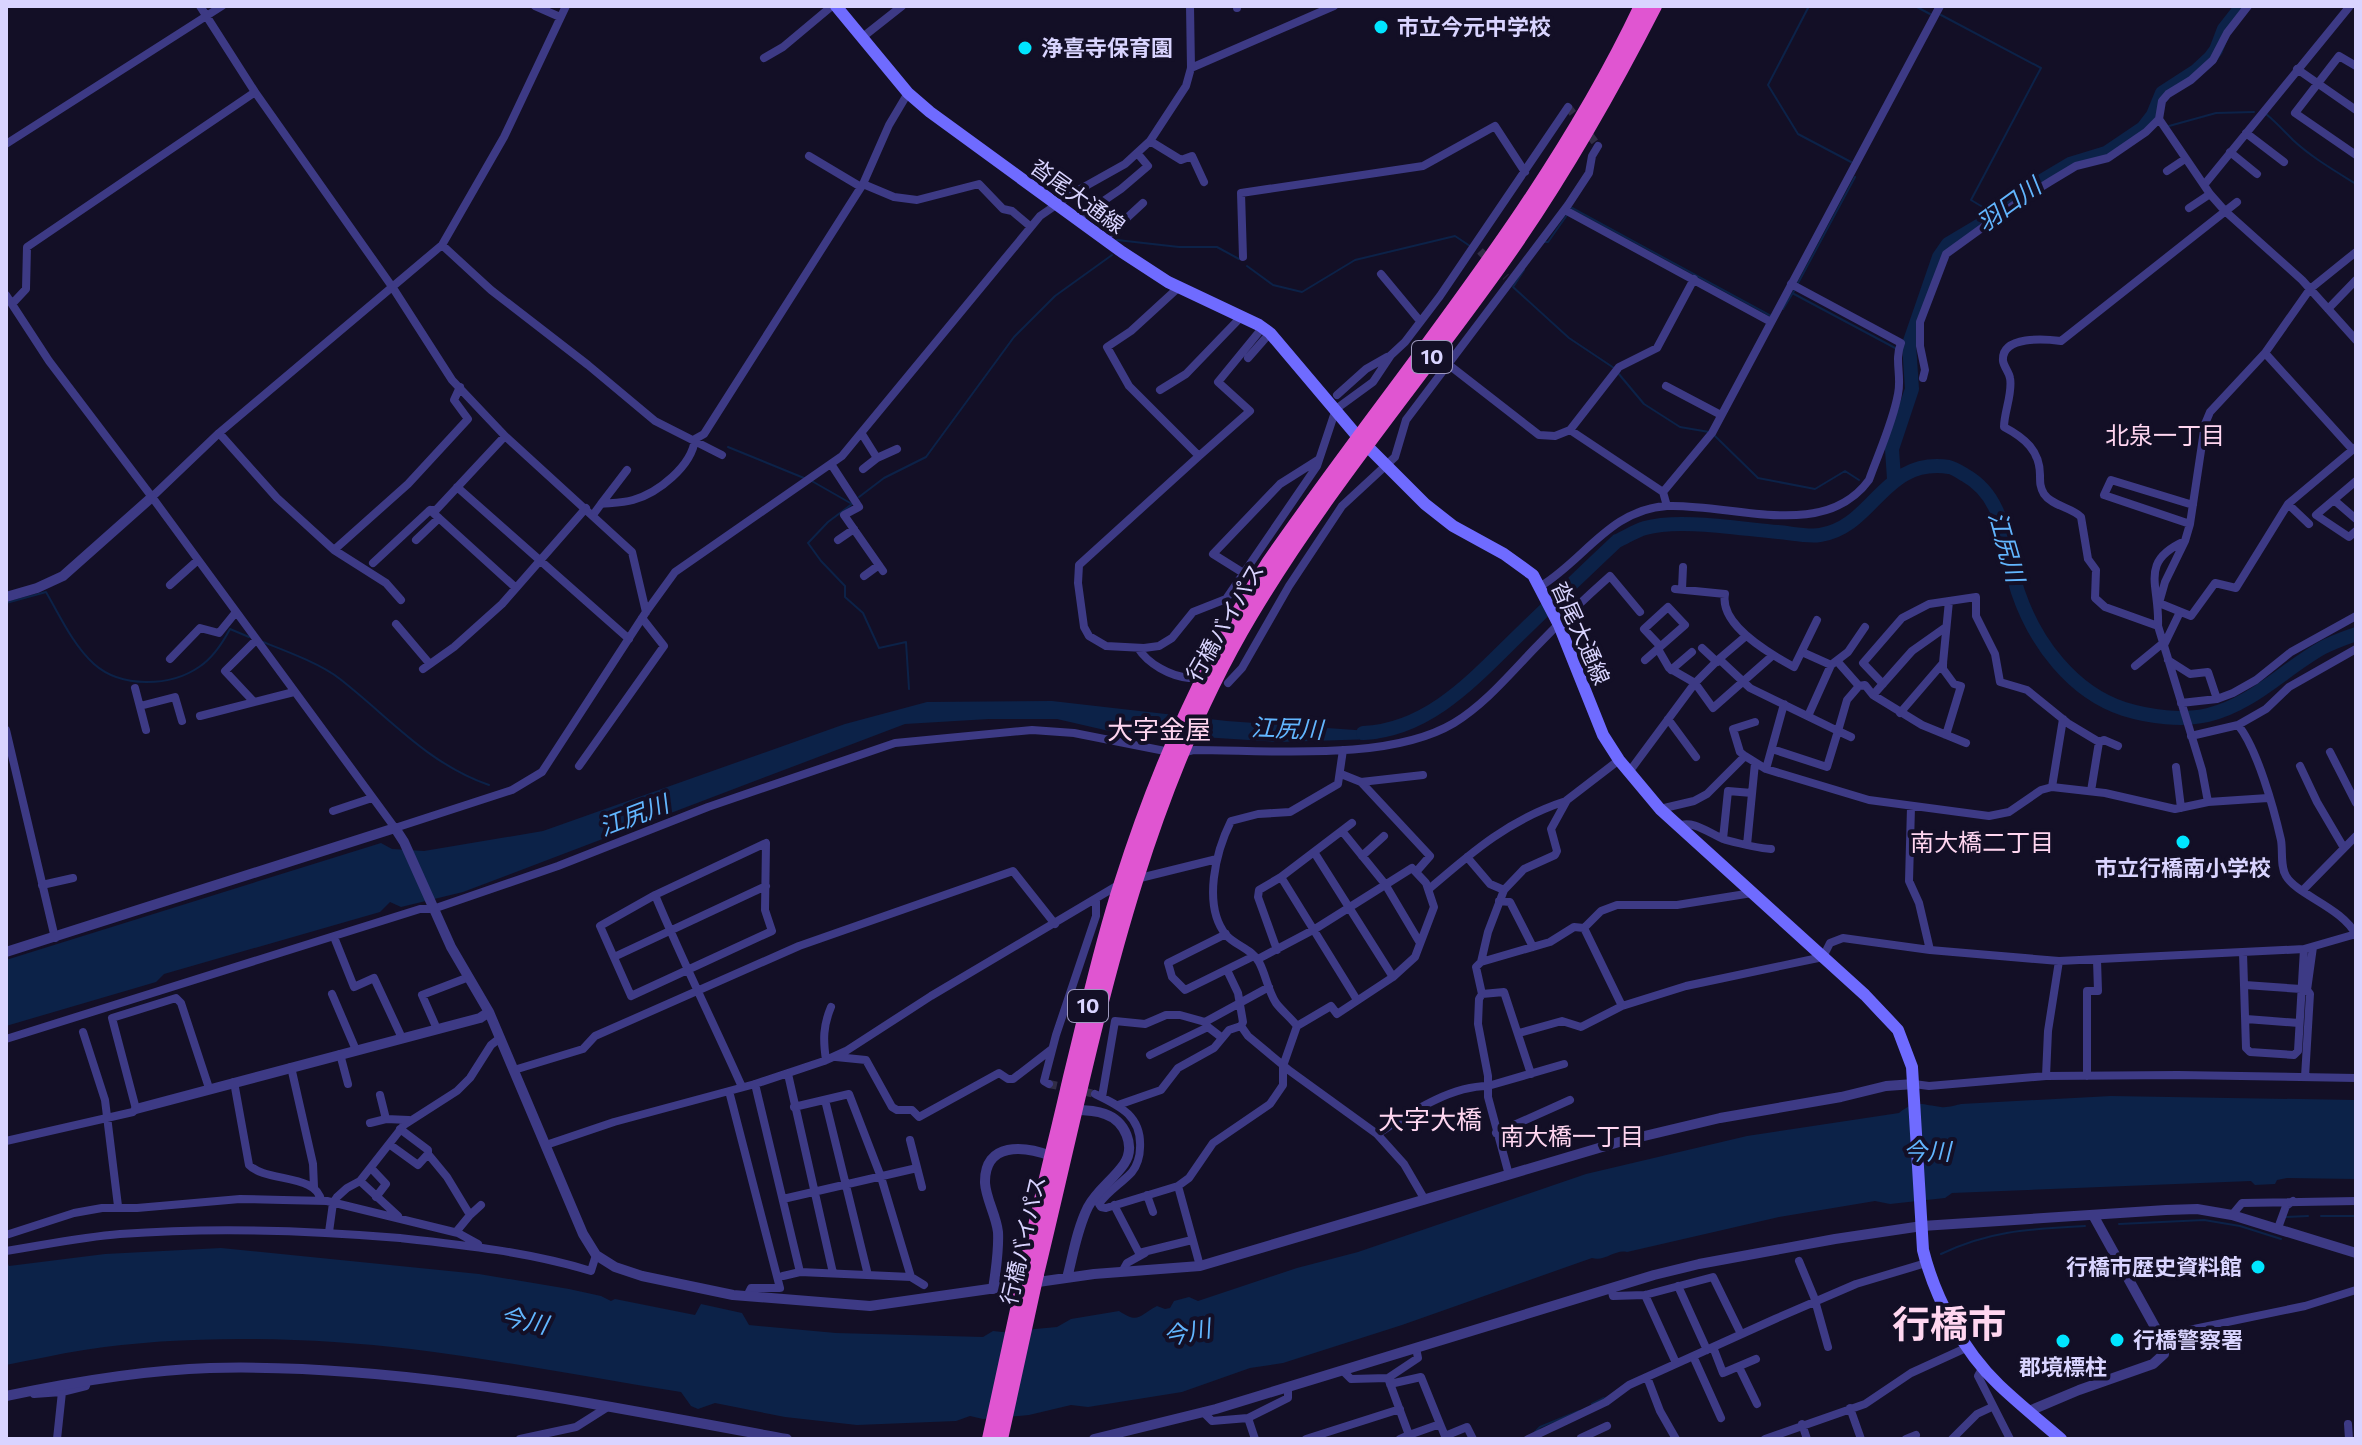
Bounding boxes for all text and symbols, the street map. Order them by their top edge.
place label: 市立今元中学校 [1397,13,1551,40]
marker: 市立今元中学校 [1372,18,1390,36]
place label: 浄喜寺保育園 [1041,34,1173,61]
marker: 浄喜寺保育園 [1016,39,1034,57]
street label: 沓尾大通線 [1026,152,1131,239]
water label: 羽口川 [1970,169,2048,237]
road number: 10 [1412,341,1452,373]
district label: 北泉一丁目 [2105,420,2225,449]
water label: 江尻川 [1984,508,2032,588]
street label: 行橋バイパス [1180,558,1269,685]
street label: 沓尾大通線 [1547,577,1616,689]
water label: 江尻川 [1251,712,1327,743]
district label: 大字金屋 [1107,713,1211,744]
water label: 江尻川 [595,787,675,841]
district label: 南大橋二丁目 [1910,827,2054,856]
marker: 市立行橋南小学校 [2174,833,2192,851]
place label: 市立行橋南小学校 [2095,854,2271,881]
road number: 10 [1068,990,1108,1022]
district label: 大字大橋 [1378,1103,1482,1134]
district label: 南大橋一丁目 [1500,1121,1644,1150]
water label: 今川 [1903,1136,1954,1165]
street label: 行橋バイパス [995,1173,1050,1307]
place label: 行橋市歴史資料館 [2066,1253,2242,1280]
marker: 行橋市歴史資料館 [2249,1258,2267,1276]
district label: 行橋市 [1892,1299,2006,1346]
water label: 今川 [498,1300,554,1339]
water label: 今川 [1160,1312,1216,1350]
place label: 行橋警察署 [2133,1326,2243,1353]
marker: 行橋警察署 [2108,1331,2126,1349]
marker: 郡境標柱 [2054,1332,2072,1350]
place label: 郡境標柱 [2019,1353,2107,1380]

